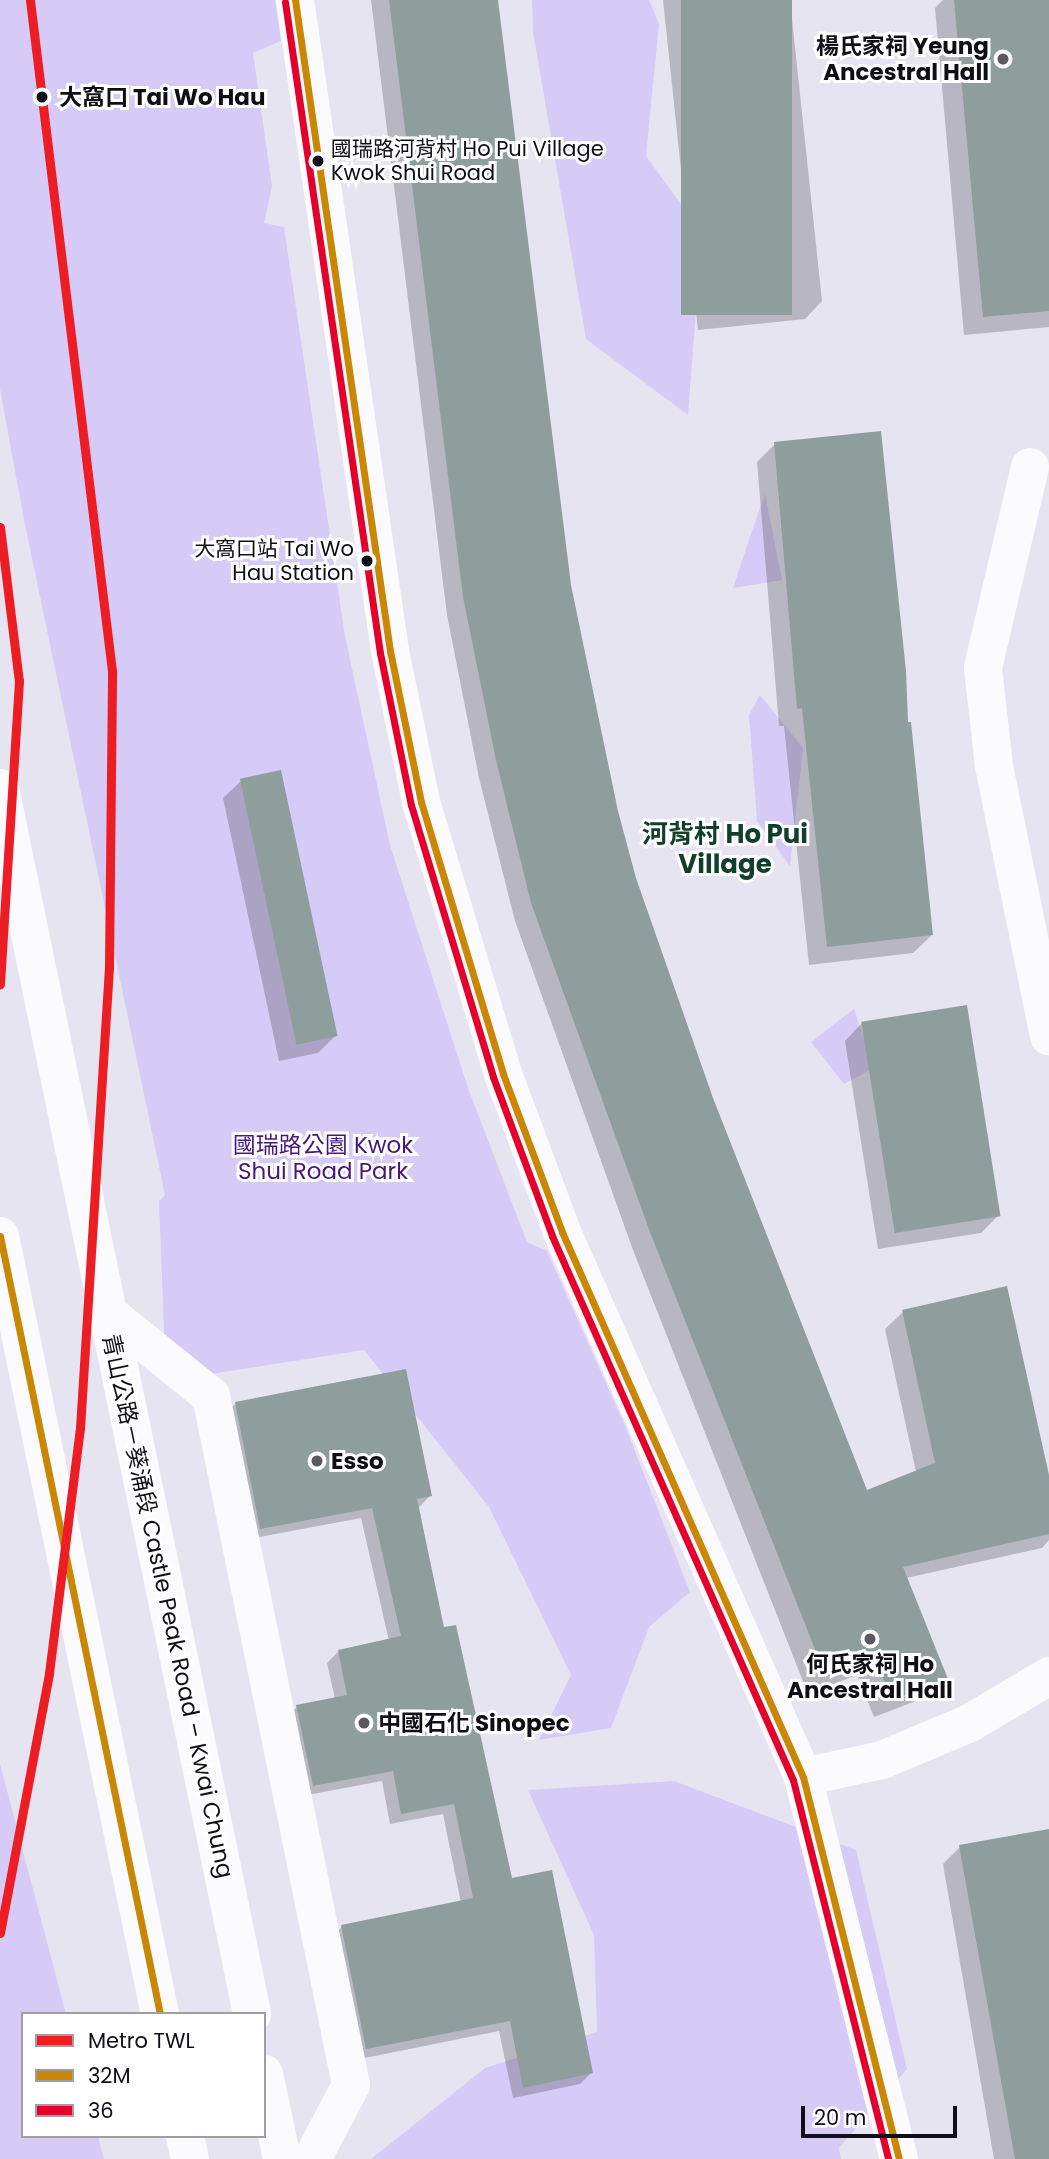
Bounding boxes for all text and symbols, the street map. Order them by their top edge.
place label: 楊氏家祠 Yeung Ancestral Hall [816,32,989,86]
marker: 楊氏家祠 Yeung Ancestral Hall [995,51,1011,67]
place label: 大窩口 Tai Wo Hau [59,83,265,111]
marker: 大窩口 Tai Wo Hau [31,86,53,108]
place label: 國瑞路河背村 Ho Pui Village Kwok Shui Road [331,136,604,186]
marker: 國瑞路河背村 Ho Pui Village Kwok Shui Road [311,154,325,168]
place label: 大窩口站 Tai Wo Hau Station [194,536,354,586]
marker: 大窩口站 Tai Wo Hau Station [360,554,374,568]
district label: 河背村 Ho Pui Village [642,819,808,880]
park label: 國瑞路公園 Kwok Shui Road Park [233,1131,413,1185]
street label: 青山公路－葵涌段 Castle Peak Road – Kwai Chung [97,1331,239,1881]
place label: Esso [331,1447,384,1475]
marker: Esso [309,1453,325,1469]
marker: 何氏家祠 Ho Ancestral Hall [862,1631,878,1647]
place label: 何氏家祠 Ho Ancestral Hall [787,1650,953,1704]
place label: 中國石化 Sinopec [378,1709,570,1737]
marker: 中國石化 Sinopec [356,1715,372,1731]
legend [21,2012,266,2138]
text: Metro TWL [88,2026,195,2055]
text: 32M [88,2061,131,2090]
scale bar [804,2092,960,2136]
text: 36 [88,2096,114,2125]
text: 20 m [814,2103,867,2132]

